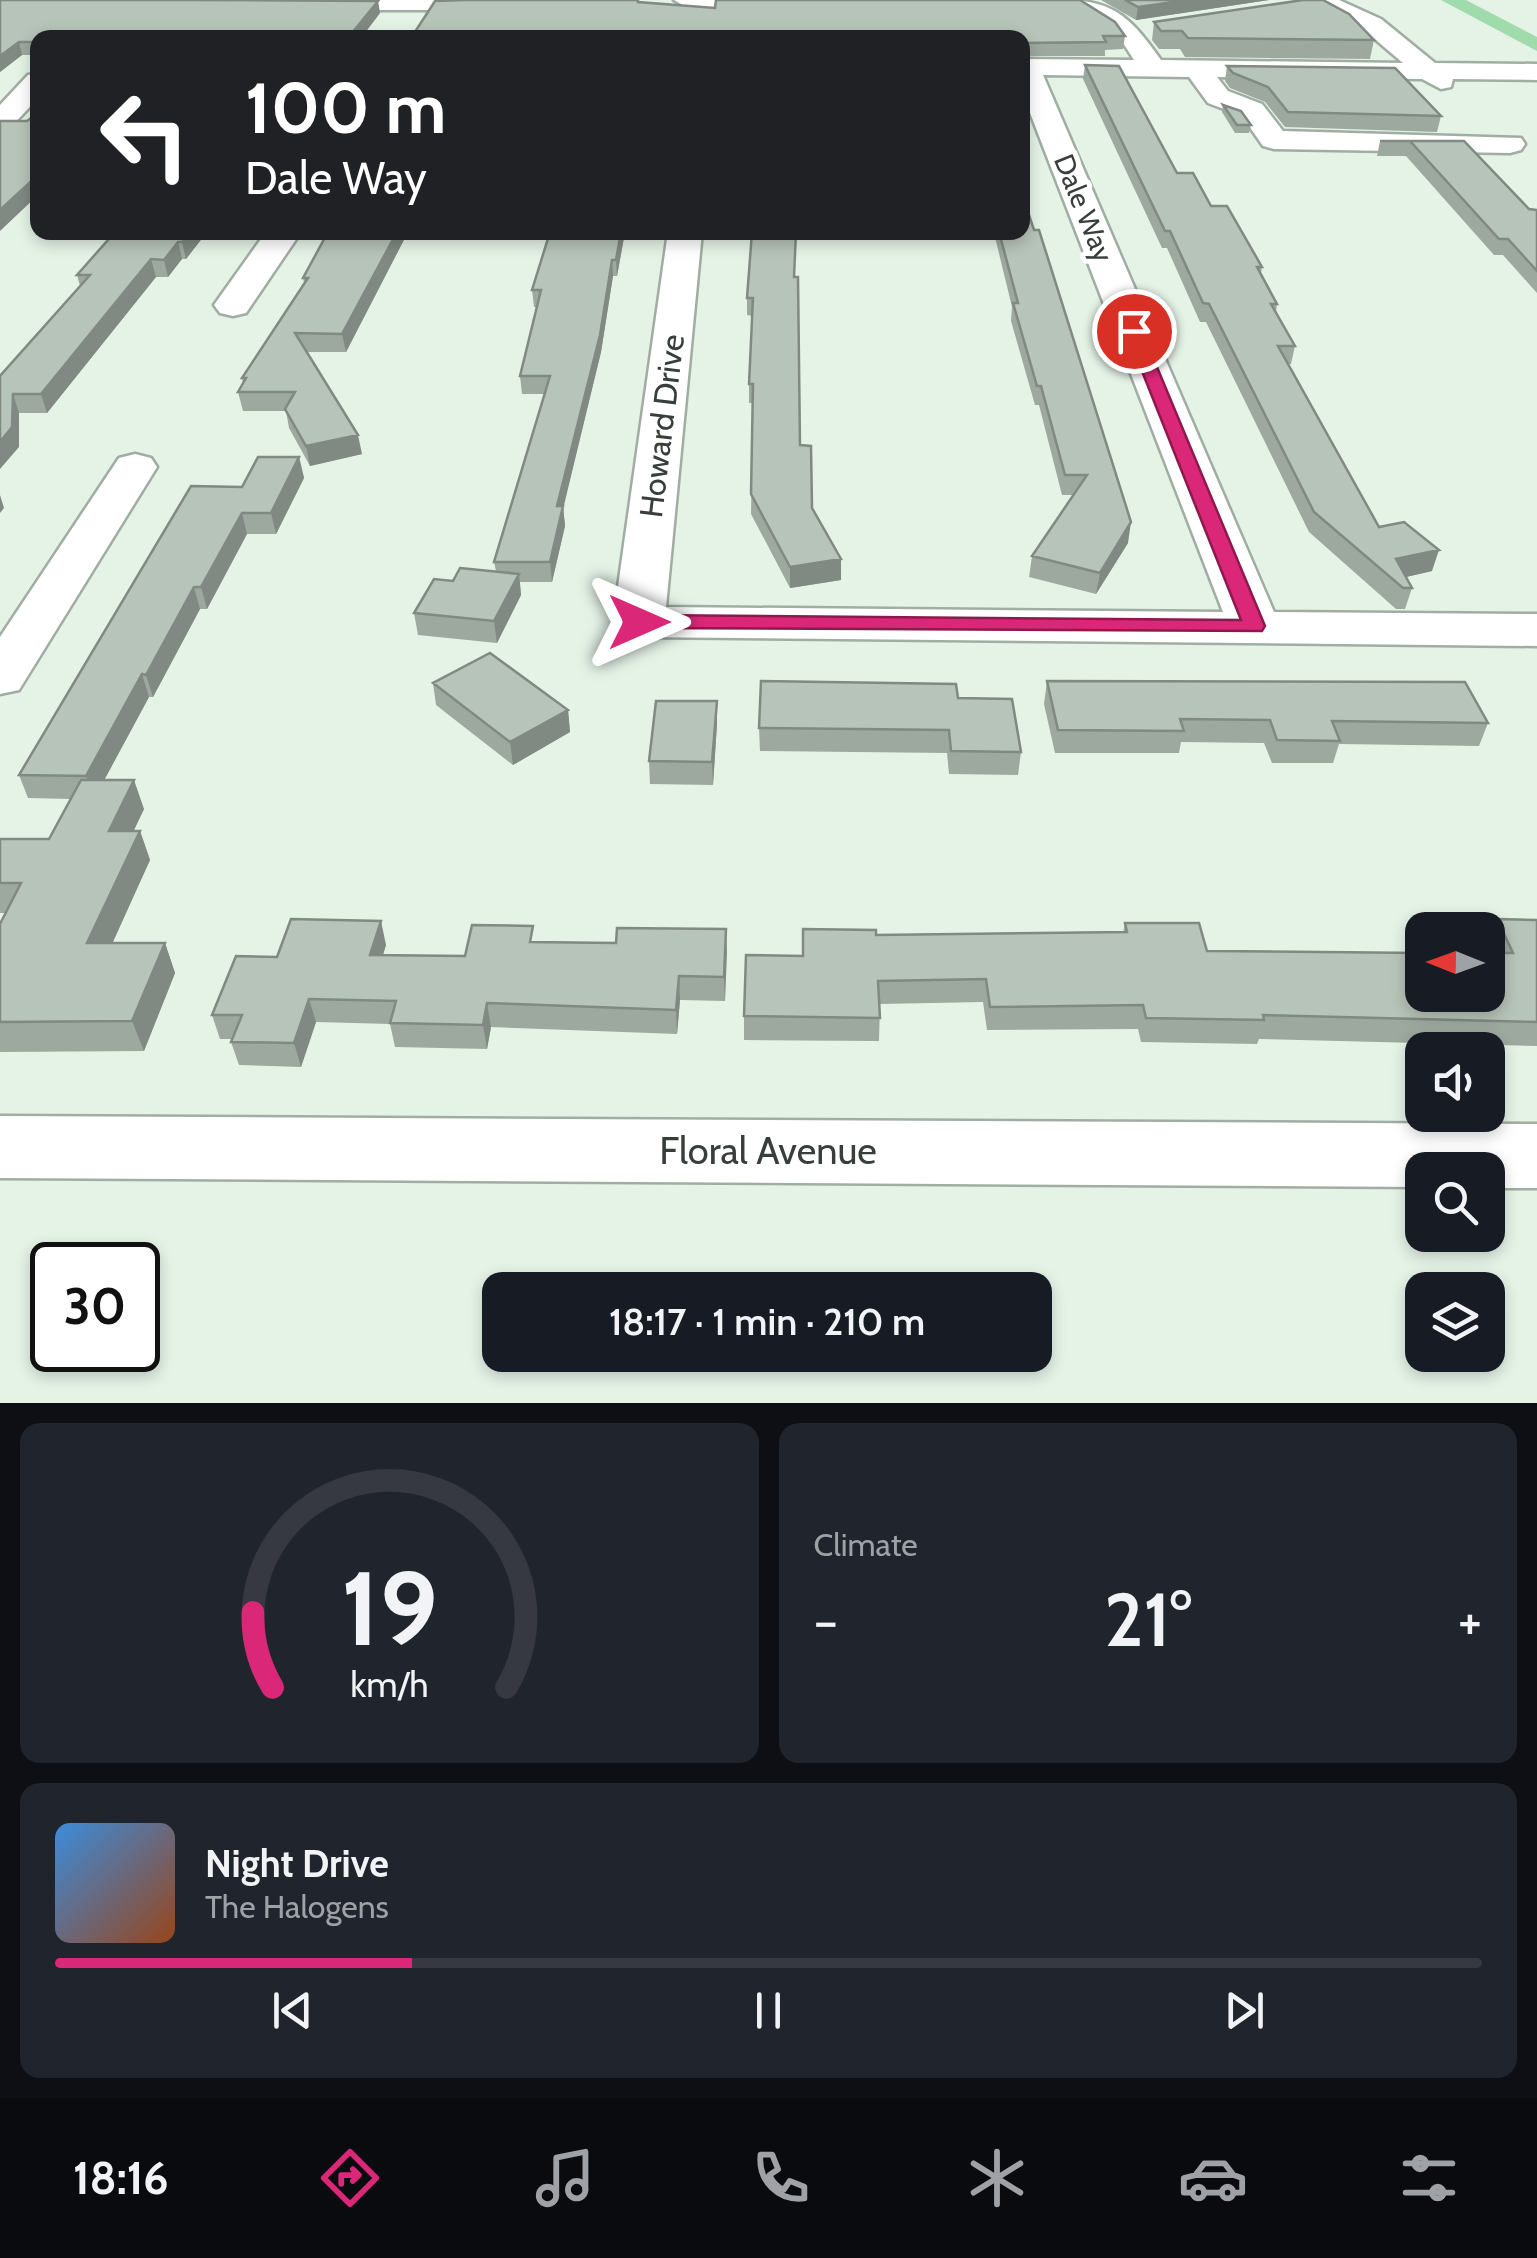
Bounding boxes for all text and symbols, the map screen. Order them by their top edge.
text: 100 m [245,65,446,151]
icon: left [80,70,210,200]
street label: Dale Way [1047,149,1121,267]
text: Dale Way [245,151,427,205]
pin [1092,289,1177,374]
icon: arrive [1107,304,1162,359]
street label: Howard Drive [631,332,692,520]
position arrow [587,570,691,674]
north arrow [1405,912,1505,1012]
map controls [1405,912,1505,1372]
button: sound [1405,1032,1505,1132]
street label: Floral Avenue [659,1127,877,1174]
button: search [1405,1152,1505,1252]
speed limit sign: 30 [30,1242,160,1372]
button: layers [1405,1272,1505,1372]
text: 18:17 · 1 min · 210 m [609,1298,925,1345]
text: Climate [814,1525,918,1564]
text: 19 [341,1545,438,1671]
text: 21° [1104,1574,1192,1665]
text: − [814,1587,838,1654]
text: + [1458,1587,1482,1654]
text: km/h [350,1663,428,1706]
text: Night Drive [205,1840,389,1887]
text: The Halogens [205,1887,389,1926]
icon: previous [265,1983,320,2038]
icon: pause [741,1983,796,2038]
icon: next [1217,1983,1272,2038]
icon: directions [315,2143,385,2213]
icon: music [530,2143,600,2213]
icon: phone [746,2143,816,2213]
icon: climate [962,2143,1032,2213]
icon: car [1178,2143,1248,2213]
icon: filters [1394,2143,1464,2213]
text: 18:16 [73,2151,169,2205]

